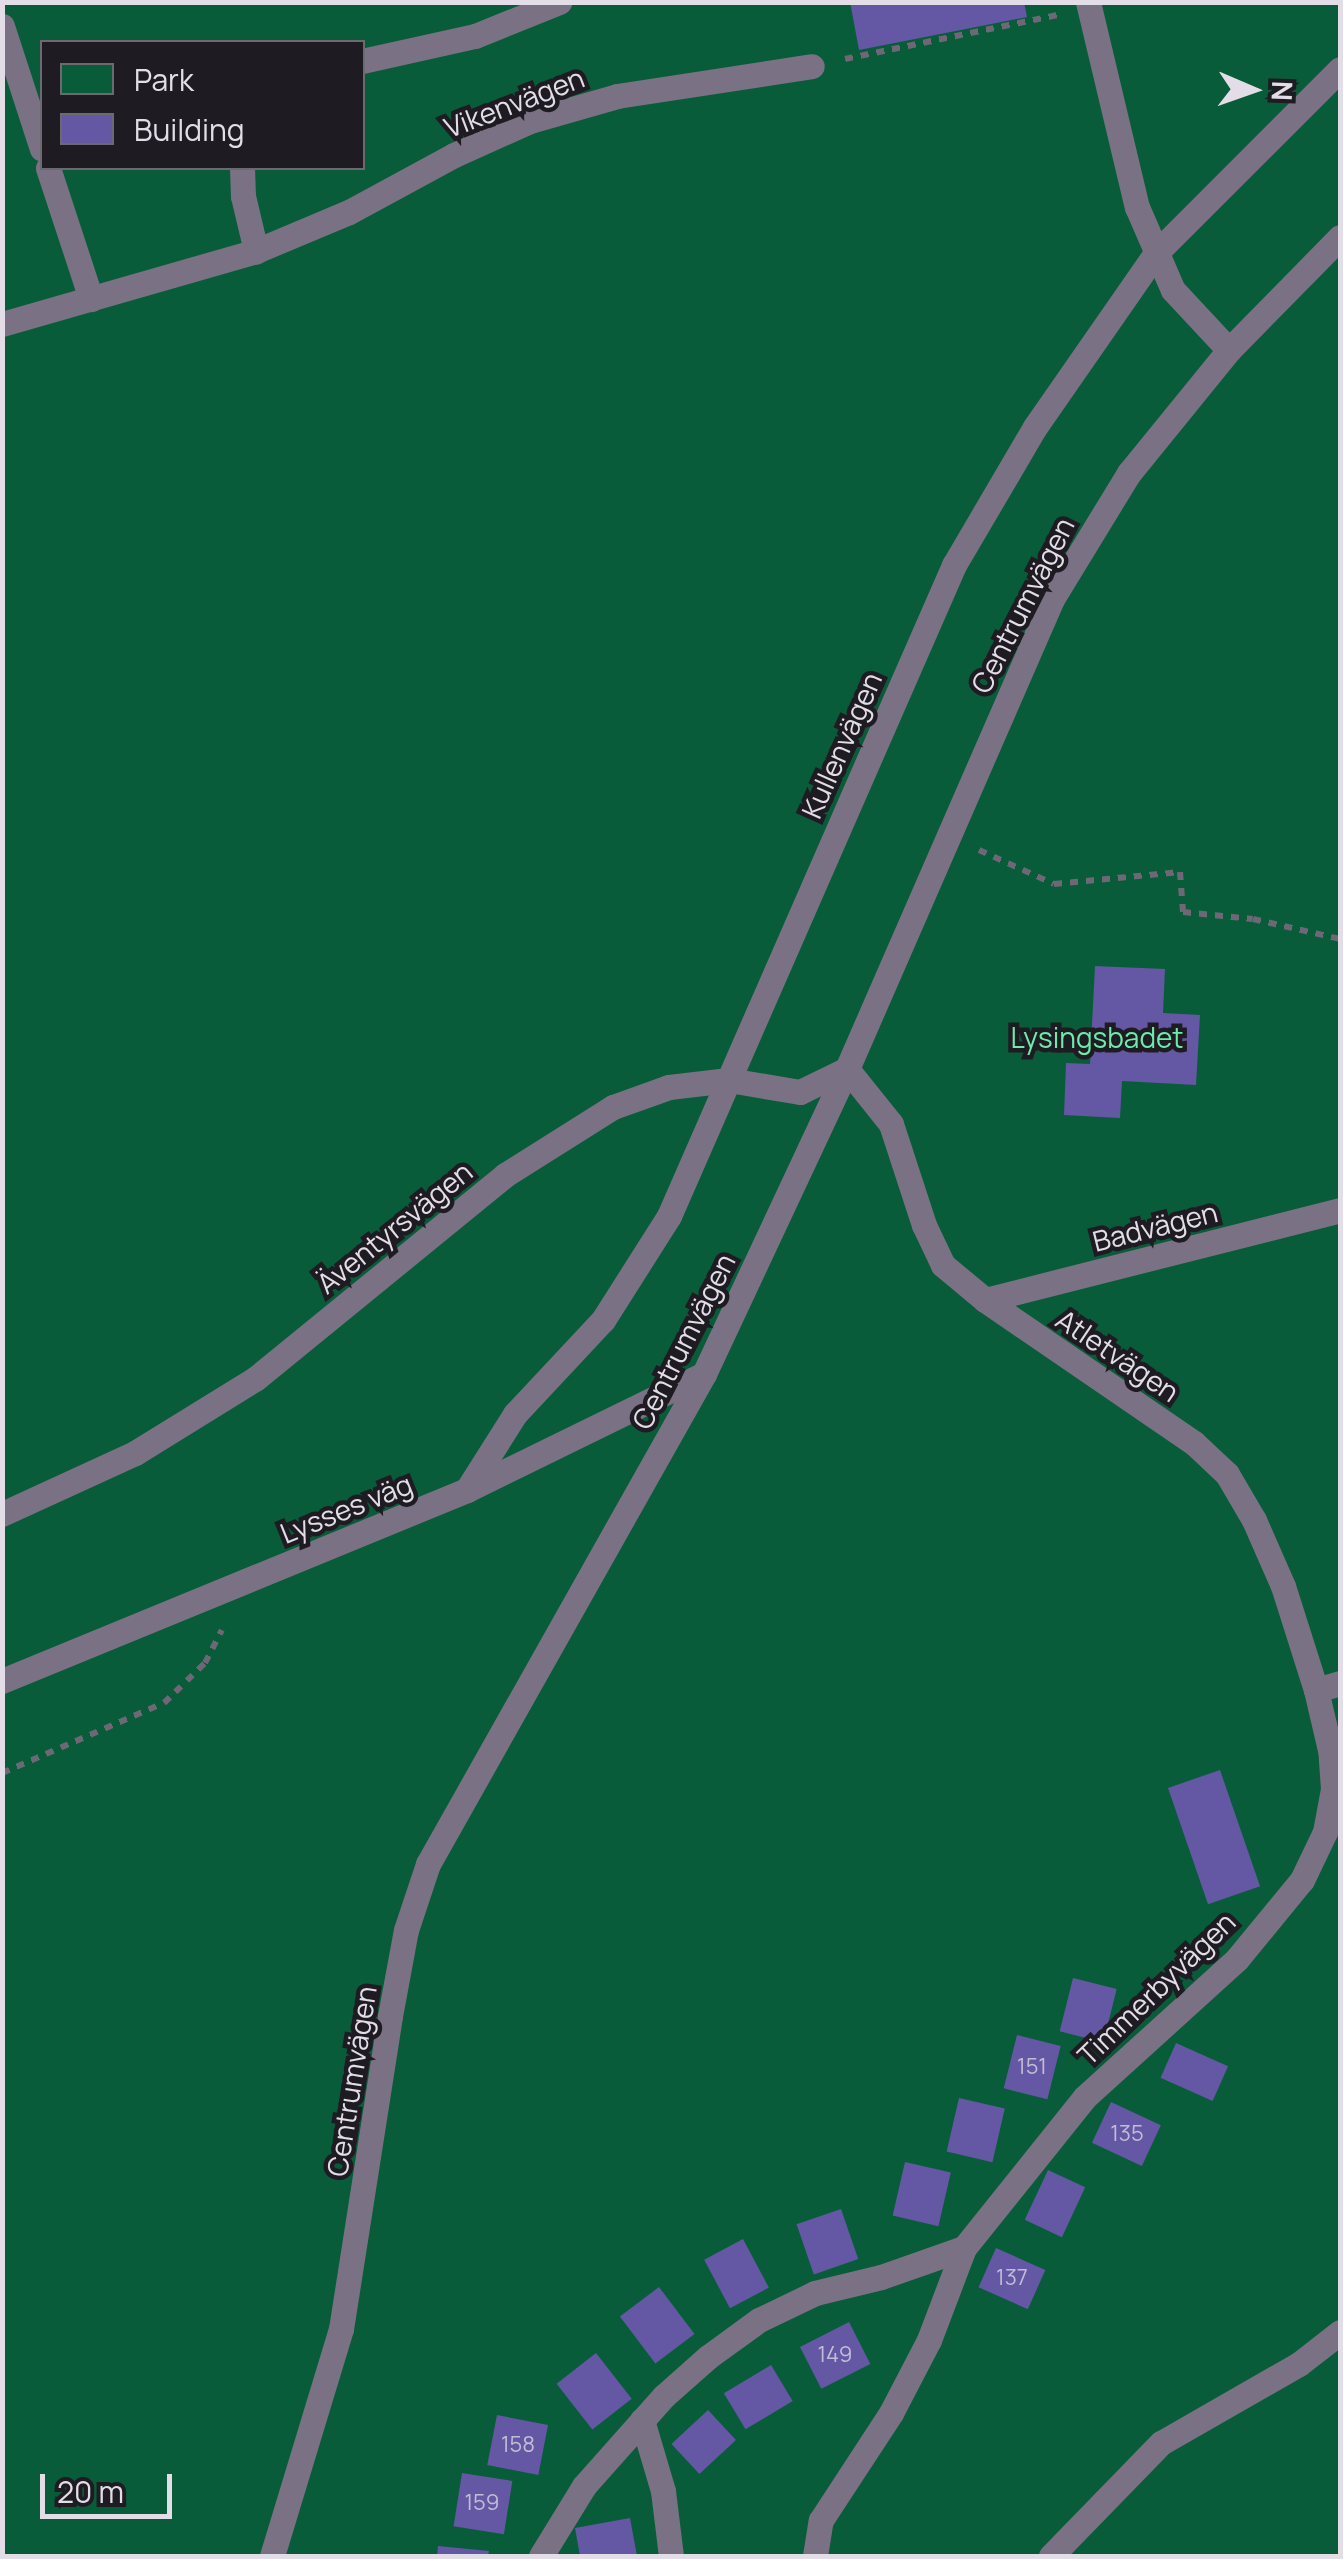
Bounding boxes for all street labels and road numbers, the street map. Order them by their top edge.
street label: Vikenvägen [439,60,589,144]
street label: Centrumvägen [963,512,1081,698]
street label: Kullenvägen [794,667,888,823]
street label: Äventyrsvägen [310,1154,478,1300]
street label: Badvägen [1089,1194,1221,1258]
street label: Centrumvägen [624,1248,742,1434]
street label: Atletvägen [1050,1302,1186,1408]
street label: Lysses väg [275,1466,417,1550]
street label: Timmerbyvägen [1070,1904,1242,2072]
street label: Centrumvägen [319,1983,383,2179]

